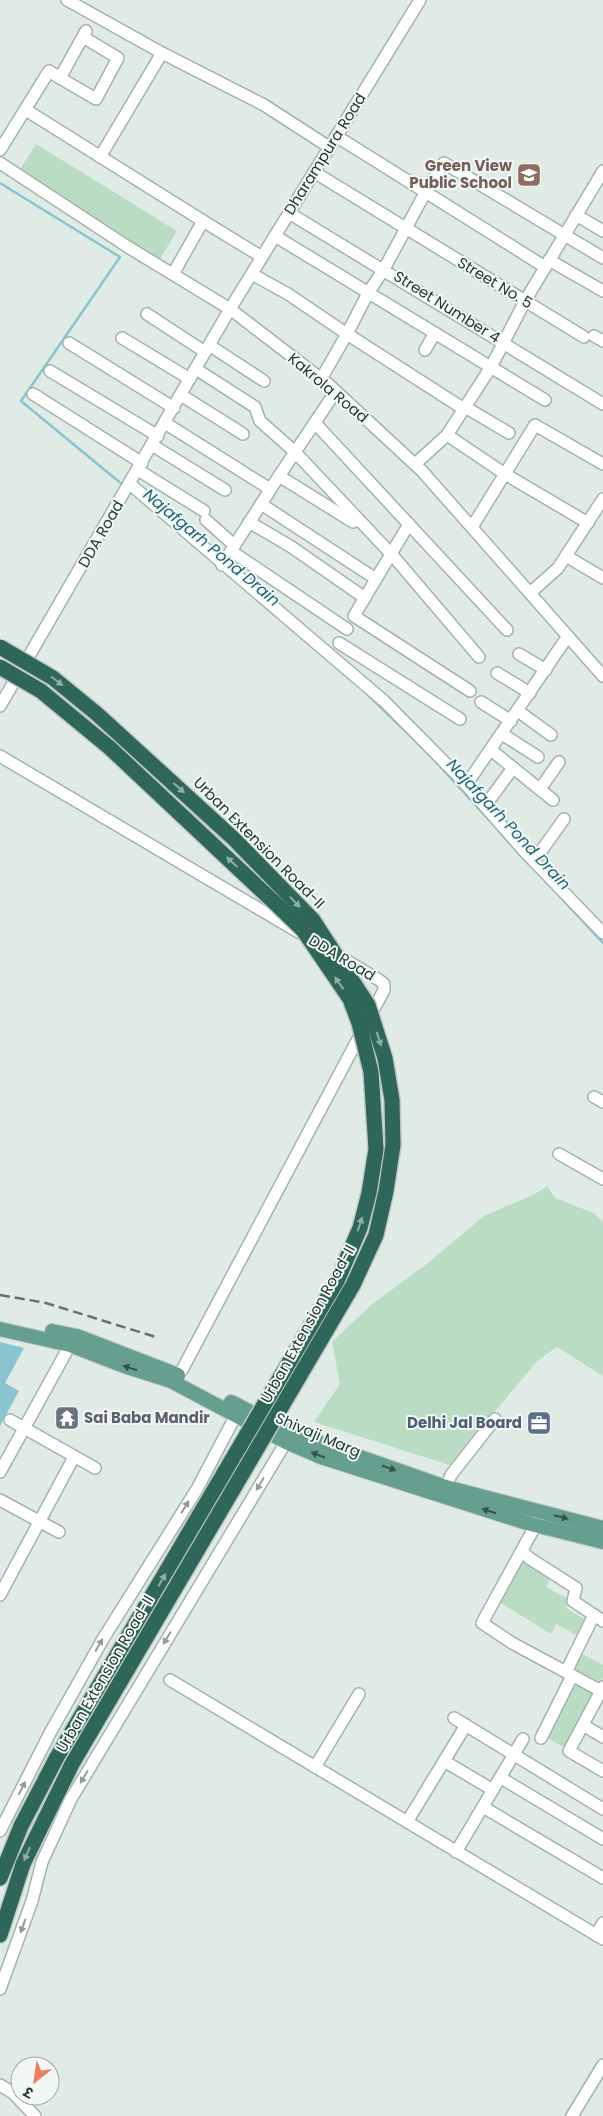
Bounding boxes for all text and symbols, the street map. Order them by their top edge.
street label: Dharampura Road [279,89,371,219]
place label: Green View Public School [409,155,512,193]
school or university icon: Green View Public School [516,162,542,188]
street label: Street No. 5 [454,252,537,313]
street label: Street Number 4 [390,265,505,348]
street label: Kakrola Road [284,348,373,427]
water label: Najafgarh Pond Drain [138,483,285,612]
street label: DDA Road [73,496,128,571]
one-way arrow [50,676,63,687]
water label: Najafgarh Pond Drain [441,753,576,895]
street label: Urban Extension Road-II [189,772,330,913]
one-way arrow [172,782,184,794]
one-way arrow [226,856,238,868]
one-way arrow [289,895,301,907]
street label: DDA Road [305,929,380,986]
one-way arrow [334,976,344,990]
one-way arrow [375,1032,383,1047]
one-way arrow [357,1216,365,1231]
street label: Urban Extension Road-II [255,1241,360,1407]
one-way arrow [122,1364,137,1371]
temple icon: Sai Baba Mandir [54,1405,80,1431]
place label: Sai Baba Mandir [84,1407,210,1428]
street label: Shivaji Marg [272,1407,364,1462]
office icon: Delhi Jal Board [526,1410,552,1436]
place label: Delhi Jal Board [407,1412,522,1433]
one-way arrow [310,1451,325,1458]
one-way arrow [381,1464,396,1472]
one-way arrow [256,1477,265,1490]
one-way arrow [181,1501,190,1514]
one-way arrow [481,1507,496,1514]
one-way arrow [554,1514,569,1522]
one-way arrow [158,1573,167,1586]
street label: Urban Extension Road-II [51,1591,158,1756]
one-way arrow [163,1631,172,1644]
one-way arrow [95,1639,104,1652]
one-way arrow [80,1771,89,1784]
one-way arrow [18,1781,26,1795]
one-way arrow [23,1847,32,1862]
one-way arrow [19,1918,26,1933]
north arrow [10,2056,60,2106]
text: उ [19,2081,38,2103]

